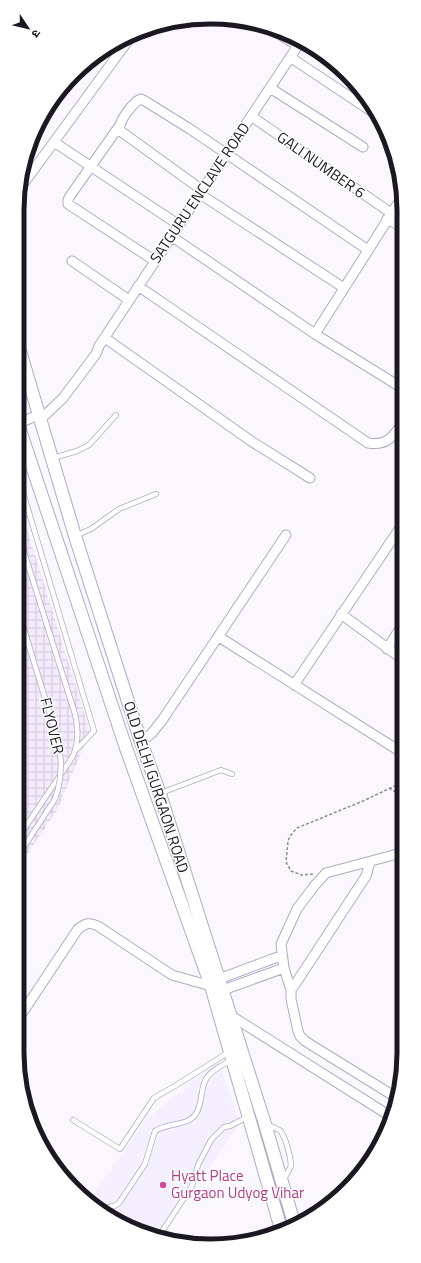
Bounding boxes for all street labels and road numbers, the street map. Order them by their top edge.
street label: SATGURU ENCLAVE ROAD [144,118,255,268]
street label: GALI NUMBER 6 [272,126,370,204]
street label: FLYOVER [34,695,71,756]
street label: OLD DELHI GURGAON ROAD [118,698,195,876]

